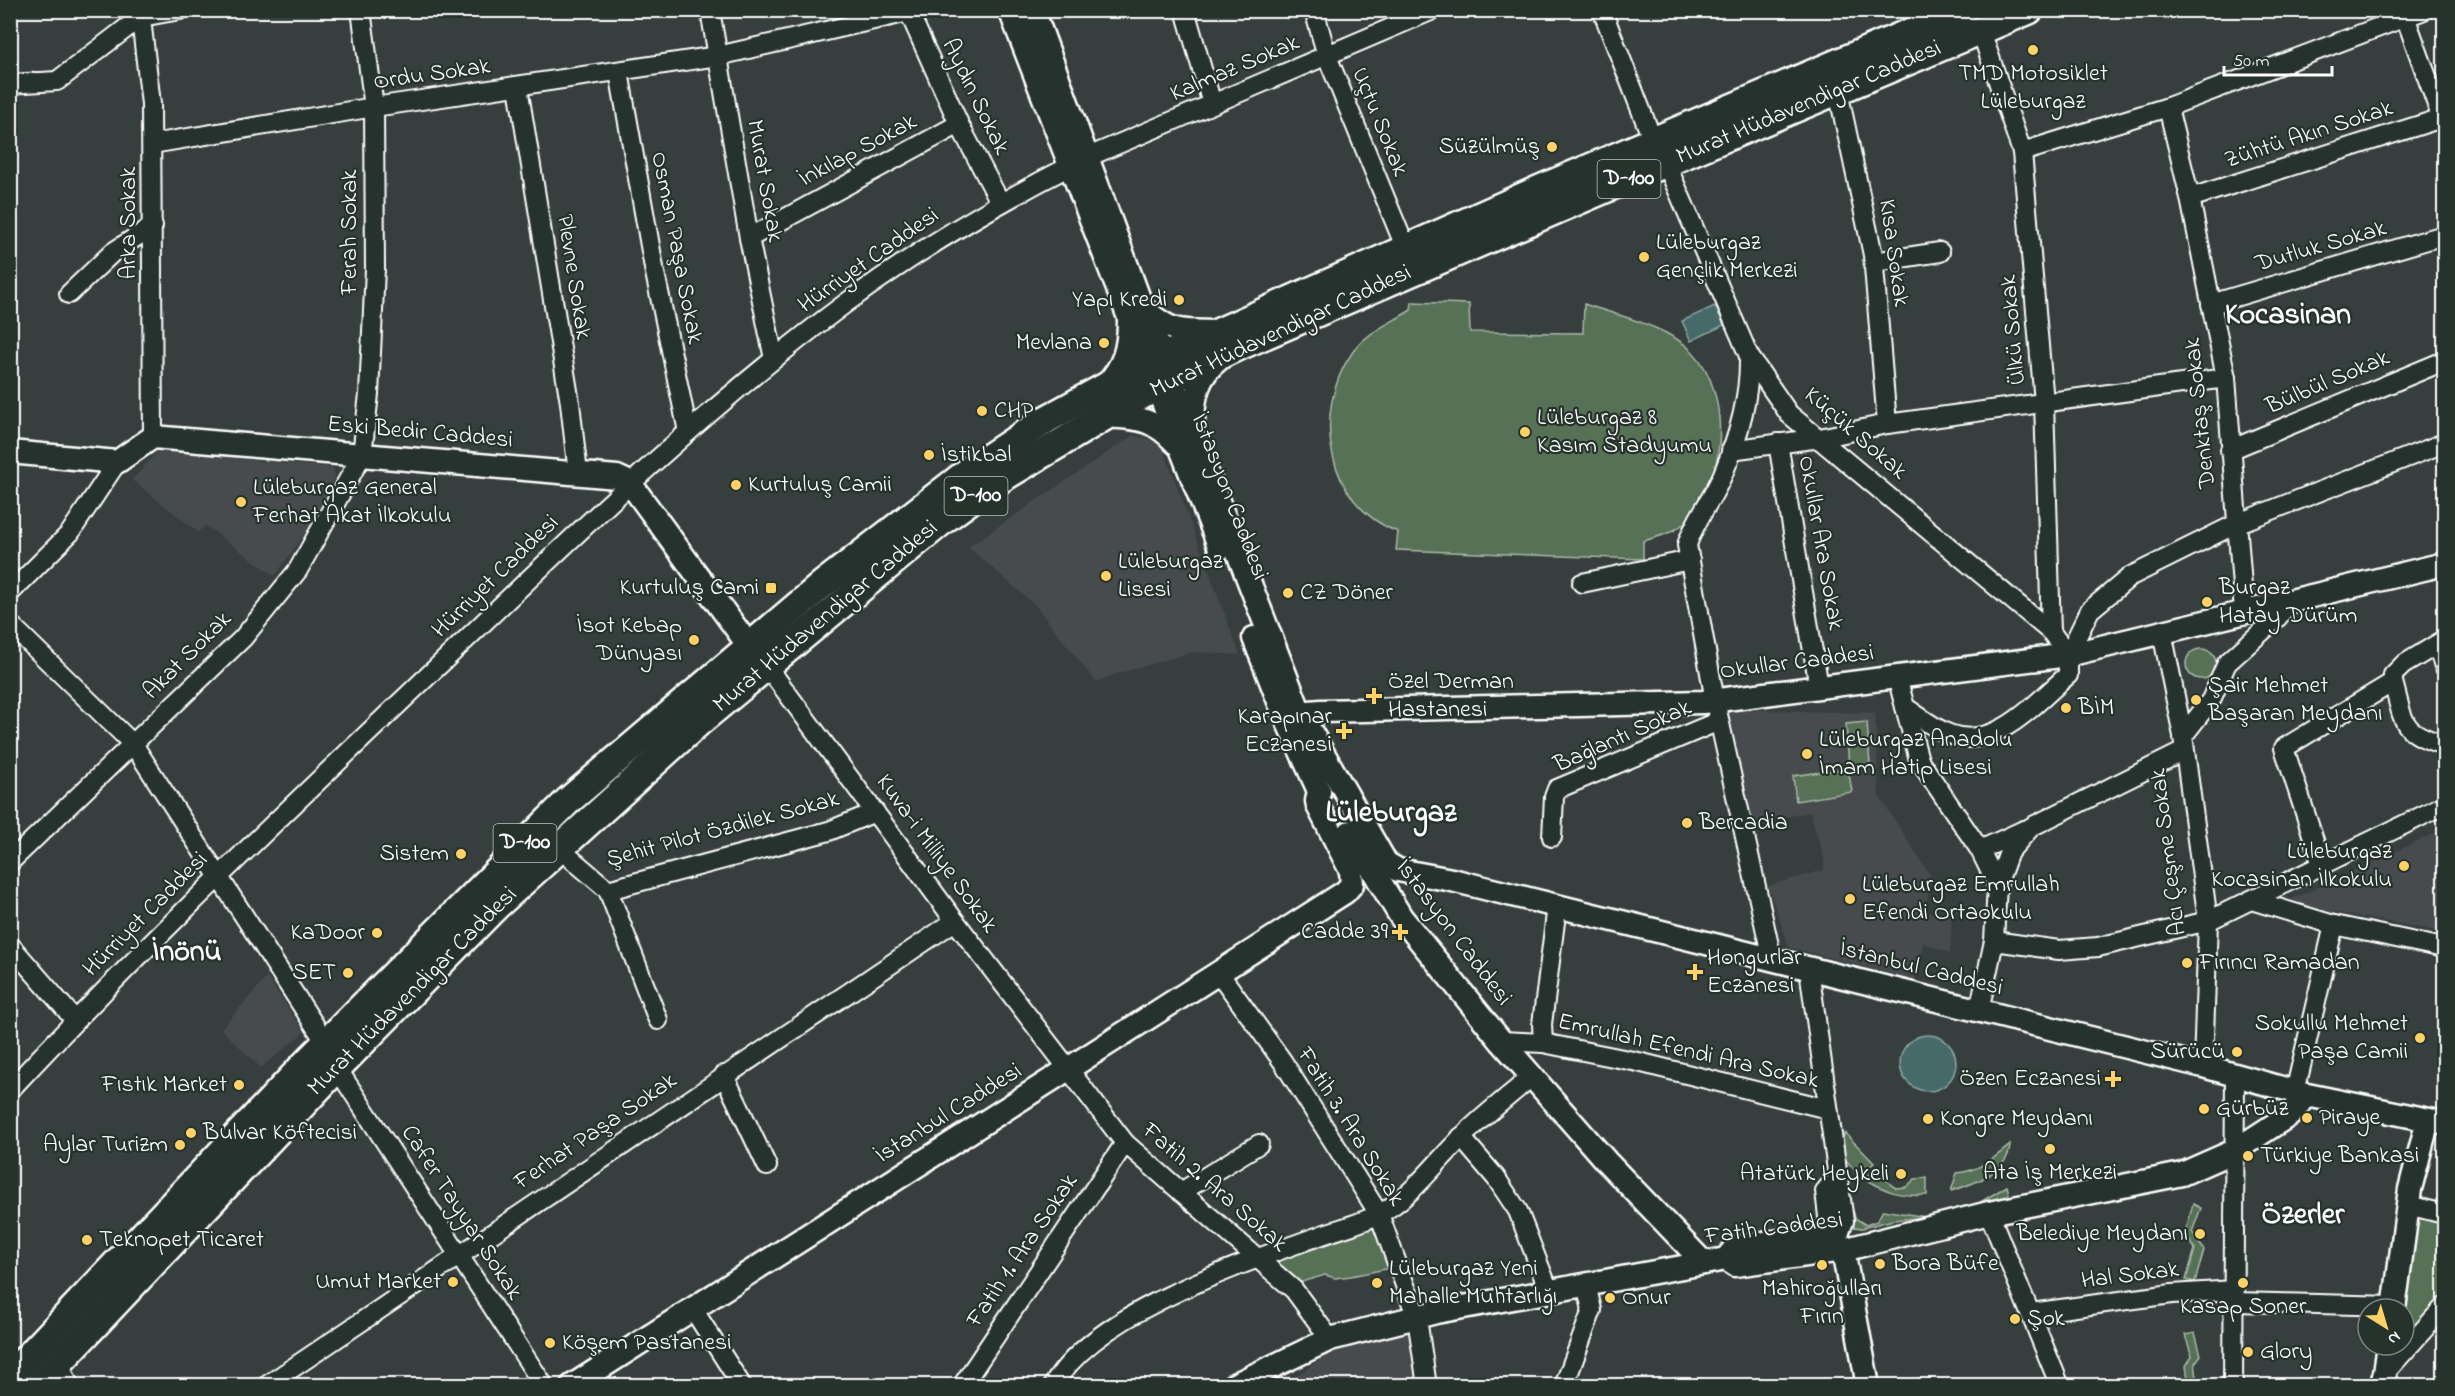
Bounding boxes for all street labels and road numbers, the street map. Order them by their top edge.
street label: Kalmaz Sokak [1165,26,1306,112]
street label: Murat Hüdavendigar Caddesi [1671,31,1947,175]
street label: Aydın Sokak [931,33,1018,162]
street label: Ordu Sokak [371,49,493,101]
street label: Uçtu Sokak [1341,62,1417,182]
street label: Zühtü Akın Sokak [2220,91,2398,179]
street label: İnkılap Sokak [793,105,924,197]
street label: Murat Sokak [736,117,792,245]
street label: Osman Paşa Sokak [640,149,712,348]
road number: D-100 [1598,160,1660,198]
street label: Arka Sokak [112,166,147,279]
street label: Ferah Sokak [333,169,368,296]
street label: Kısa Sokak [1868,197,1918,310]
street label: Hürriyet Caddesi [791,199,947,324]
street label: Dutluk Sokak [2250,211,2391,283]
street label: Plevne Sokak [546,212,600,343]
street label: Murat Hüdavendigar Caddesi [1145,256,1417,408]
street label: Ülkü Sokak [1992,273,2036,387]
street label: Denktaş Sokak [2176,336,2226,491]
street label: Bülbül Sokak [2260,341,2396,425]
street label: Küçük Sokak [1795,379,1915,489]
street label: Eski Bedir Caddesi [326,407,514,459]
street label: İstasyon Caddesi [1180,409,1277,586]
street label: Okullar Ara Sokak [1787,453,1853,634]
road number: D-100 [944,477,1008,515]
street label: Hürriyet Caddesi [424,507,568,648]
street label: Murat Hüdavendigar Caddesi [706,512,946,722]
street label: Akat Sokak [136,603,241,708]
street label: Okullar Caddesi [1718,636,1876,690]
street label: Bağlantı Sokak [1548,691,1698,783]
street label: Acı Çeşme Sokak [2141,766,2197,938]
street label: Kuva-i Milliye Sokak [865,767,1006,942]
street label: Şehit Pilot Özdilek Sokak [603,782,844,878]
road number: D-100 [494,824,556,862]
street label: Hürriyet Caddesi [75,844,218,987]
street label: İstasyon Caddesi [1385,852,1520,1014]
street label: Murat Hüdavendigar Caddesi [300,879,526,1105]
street label: İstanbul Caddesi [1836,932,2006,1006]
street label: Emrullah Efendi Ara Sokak [1554,1005,1823,1099]
street label: Fatih 3. Ara Sokak [1287,1040,1413,1214]
street label: İstanbul Caddesi [869,1055,1029,1173]
street label: Ferhat Paşa Sokak [507,1064,685,1200]
street label: Fatih 2. Ara Sokak [1133,1114,1295,1262]
street label: Cafer Tayyar Sokak [390,1119,531,1308]
street label: Fatih 1. Ara Sokak [958,1167,1088,1336]
street label: Fatih Caddesi [1702,1203,1845,1255]
street label: Hal Sokak [2079,1253,2181,1299]

